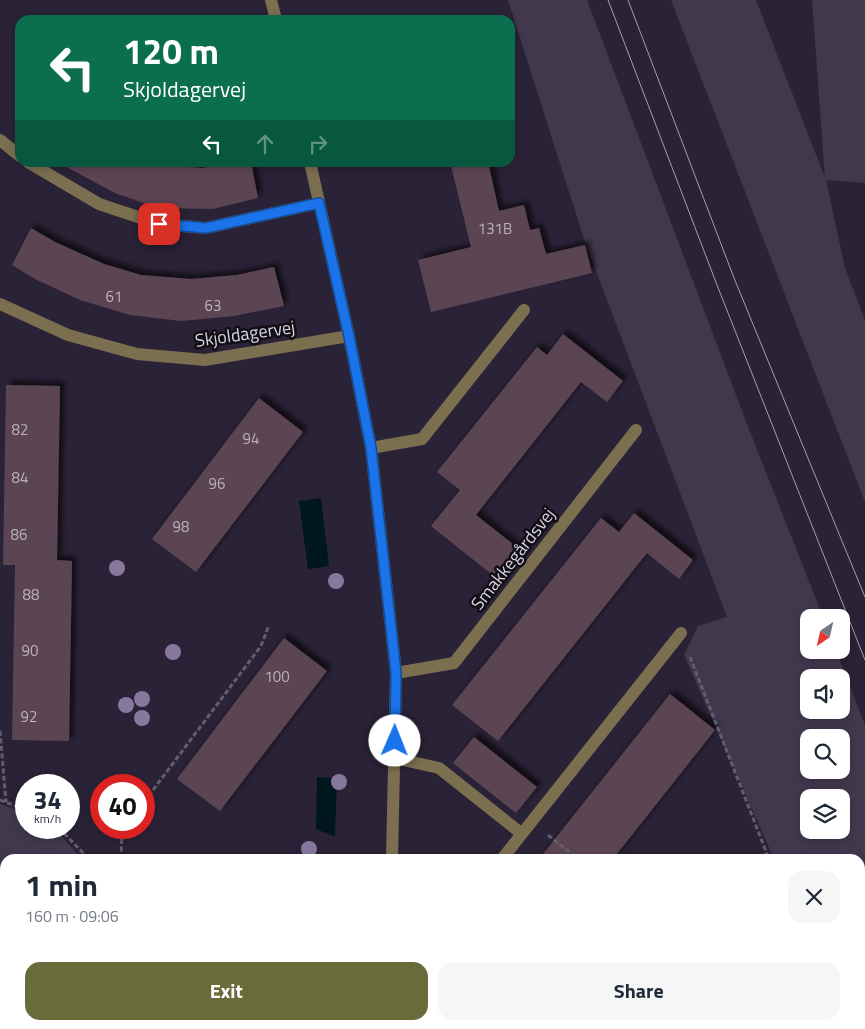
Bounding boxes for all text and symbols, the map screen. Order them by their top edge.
text: 120 m [123,24,219,78]
icon: left [40,35,105,100]
text: Skjoldagervej [123,72,246,106]
icon: left [198,130,226,158]
icon: ahead [251,130,279,158]
icon: right [304,130,332,158]
pin [138,203,180,245]
icon: arrive [145,210,173,238]
house number: 131B [478,217,512,240]
house number: 61 [106,285,122,308]
house number: 63 [205,294,221,317]
street label: Skjoldagervej [193,313,297,354]
house number: 82 [12,418,28,441]
house number: 94 [243,427,259,450]
house number: 84 [12,466,28,489]
house number: 96 [209,472,225,495]
street label: Smakkegårdsvej [464,502,561,616]
house number: 98 [173,515,189,538]
house number: 86 [11,523,27,546]
house number: 88 [23,583,39,606]
north arrow [800,609,850,659]
map controls [800,609,850,839]
house number: 90 [22,639,38,662]
house number: 100 [264,665,290,688]
button: sound [800,669,850,719]
house number: 92 [21,705,37,728]
position arrow [368,714,420,766]
button: search [800,729,850,779]
speed limit sign: 40 [90,774,155,839]
text: 34 [33,781,62,819]
button: layers [800,789,850,839]
text: km/h [34,809,61,828]
text: 1 min [25,862,98,908]
button: close [788,871,840,923]
text: 160 m · 09:06 [25,904,119,928]
button: Exit [25,962,428,1020]
button: Share [438,962,840,1020]

